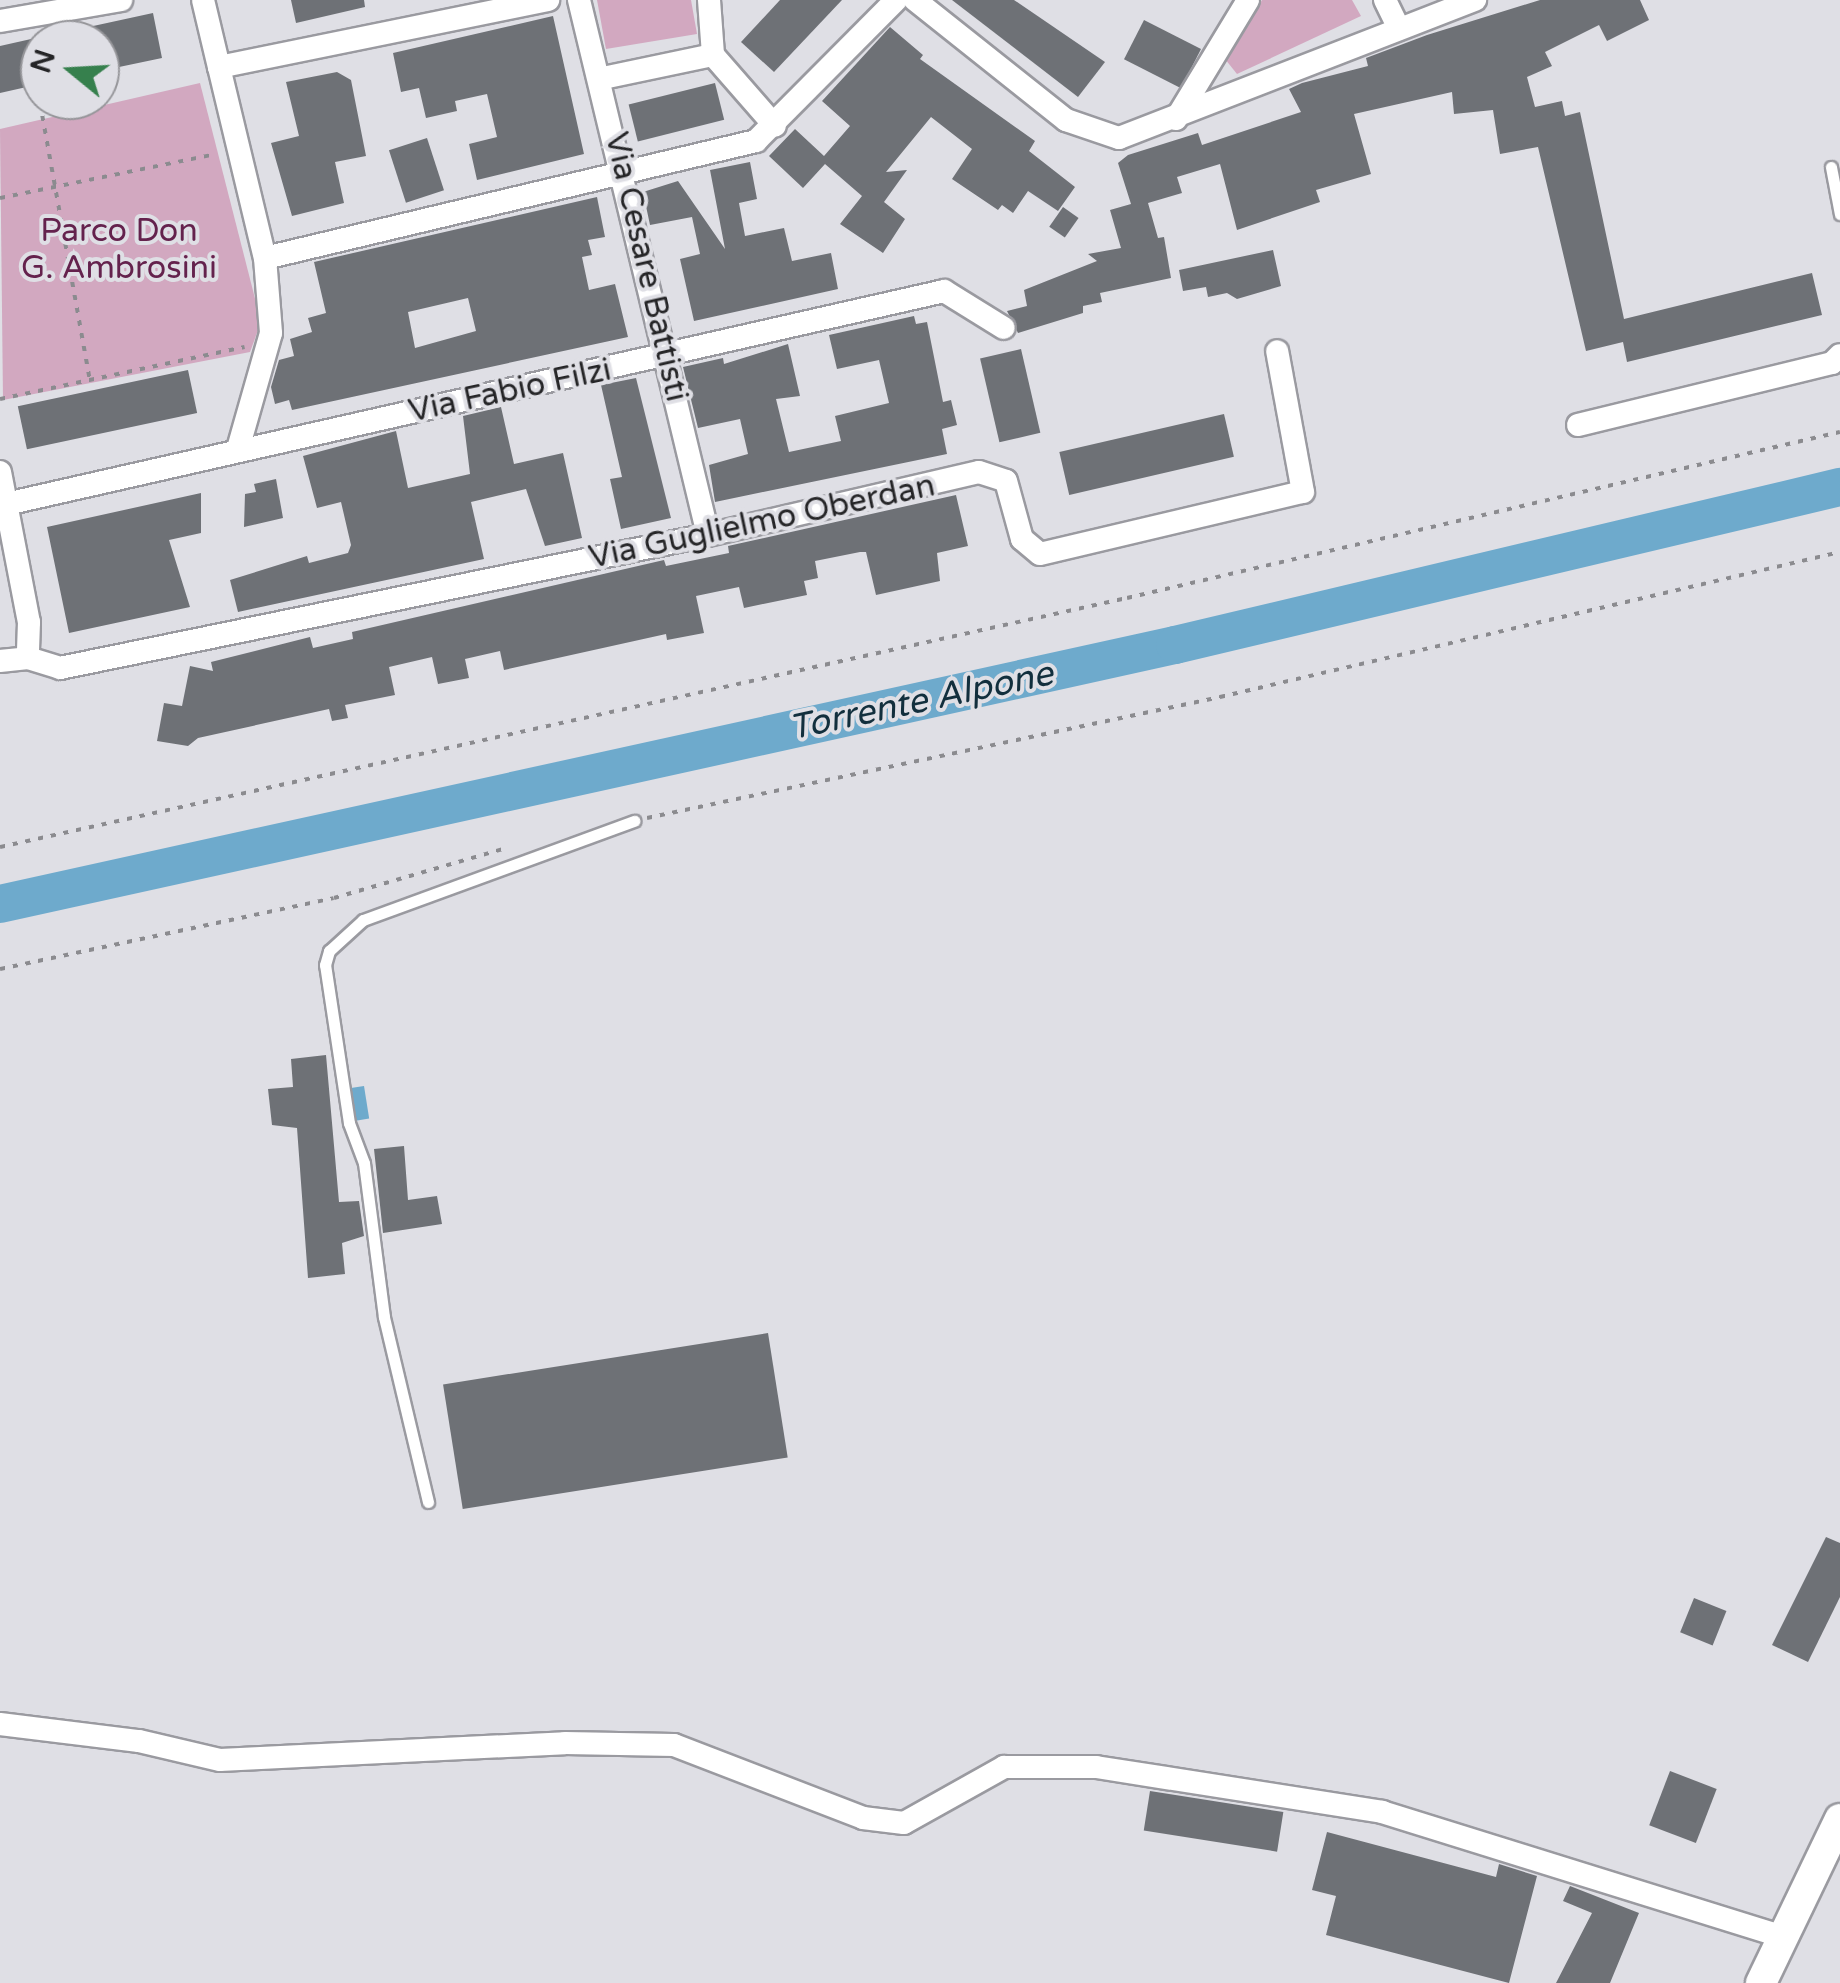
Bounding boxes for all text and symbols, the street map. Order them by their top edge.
north arrow [20,20,120,120]
text: N [24,45,63,77]
street label: Via Cesare Battisti [596,129,696,405]
park label: Parco Don G. Ambrosini [21,213,217,288]
street label: Via Fabio Filzi [405,351,615,431]
street label: Via Guglielmo Oberdan [586,467,938,577]
water label: Torrente Alpone [785,653,1057,749]

